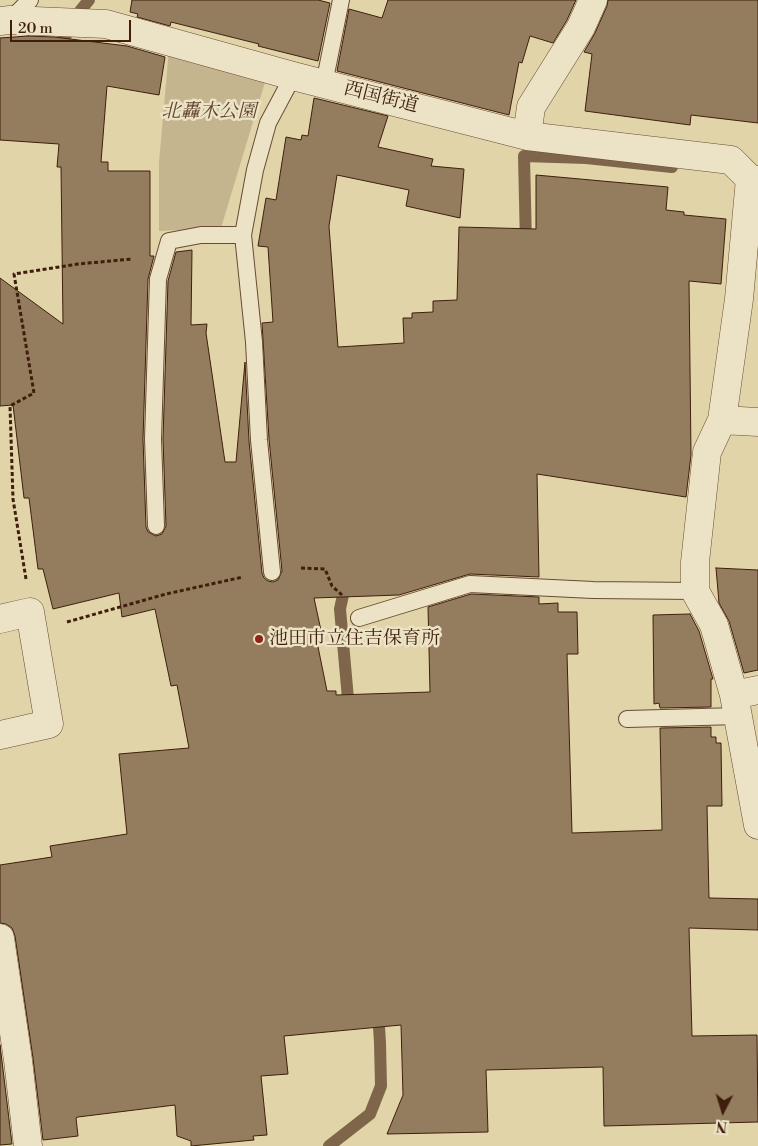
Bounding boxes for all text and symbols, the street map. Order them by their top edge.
scale bar [12,10,134,42]
text: 20 m [18,19,53,38]
street label: 西国街道 [341,78,421,118]
park label: 北轟木公園 [162,101,256,123]
place label: 池田市立住吉保育所 [269,628,440,650]
marker: 池田市立住吉保育所 [253,633,265,645]
north arrow [698,1086,748,1136]
text: N [715,1116,728,1135]

